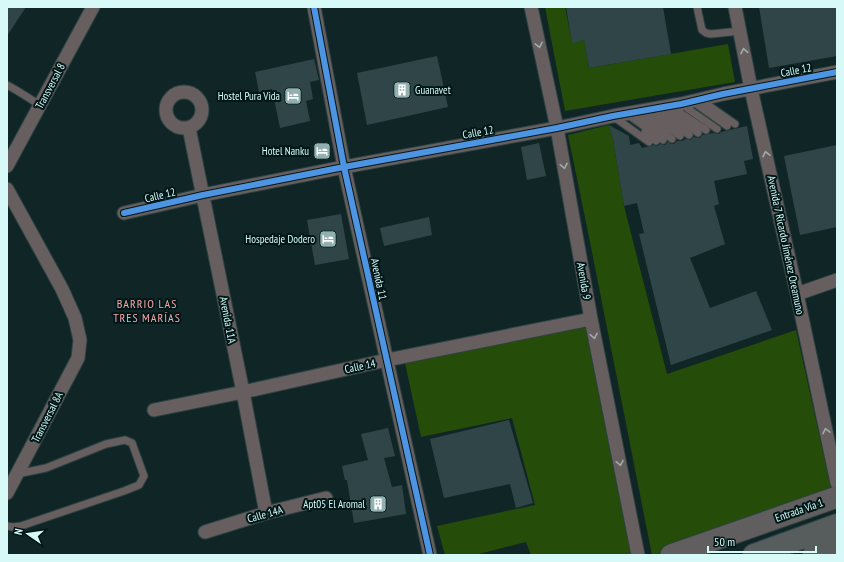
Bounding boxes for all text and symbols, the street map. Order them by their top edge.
one-way arrow [535,42,543,48]
one-way arrow [740,47,749,54]
street label: Calle 12 [779,60,813,80]
street label: Transversal 8 [32,61,68,111]
building icon: Guanavet [392,80,412,100]
place label: Guanavet [415,83,451,97]
hotel icon: Hostel Pura Vida [283,86,303,106]
place label: Hostel Pura Vida [218,89,280,103]
street label: Calle 12 [461,122,495,142]
hotel icon: Hotel Nanku [312,141,332,161]
place label: Hotel Nanku [262,144,309,158]
one-way arrow [762,151,770,157]
one-way arrow [559,163,567,170]
street label: Avenida 7 Ricardo Jiménez Oreamuno [764,174,808,316]
street label: Calle 12 [143,185,177,205]
hotel icon: Hospedaje Dodero [318,229,338,249]
place label: Hospedaje Dodero [245,232,315,246]
street label: Avenida 11 [368,257,390,301]
street label: Avenida 9 [574,261,594,301]
street label: Avenida 11A [217,295,240,345]
district label: BARRIO LAS TRES MARÍAS [113,296,181,325]
one-way arrow [589,333,598,339]
street label: Calle 14 [343,356,377,376]
street label: Transversal 8A [28,389,66,445]
one-way arrow [822,428,830,435]
one-way arrow [615,460,623,466]
building icon: Apt05 El Aromal [368,494,388,514]
street label: Entrada Vía 1 [773,495,825,525]
place label: Apt05 El Aromal [303,497,365,511]
street label: Calle 14A [246,502,285,526]
north arrow [8,514,48,554]
text: N [11,527,26,536]
scale bar [708,528,816,554]
text: 50 m [714,534,735,549]

